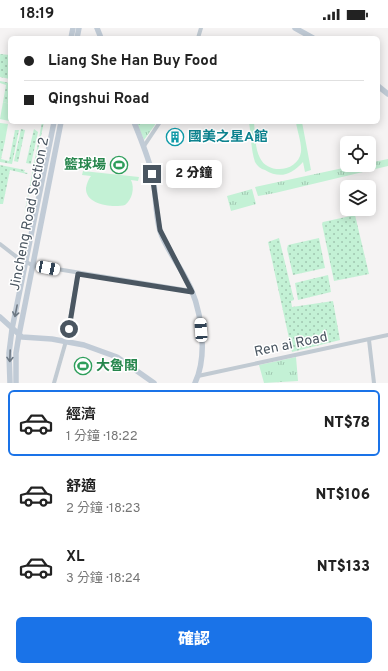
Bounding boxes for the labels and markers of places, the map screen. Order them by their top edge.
building icon: 國美之星A館 [165,127,185,147]
place label: 國美之星A館 [188,129,268,146]
sports icon: 籃球場 [109,155,129,175]
place label: 籃球場 [64,157,106,174]
sports icon: 大魯閣 [73,356,93,376]
place label: 大魯閣 [96,358,138,375]

